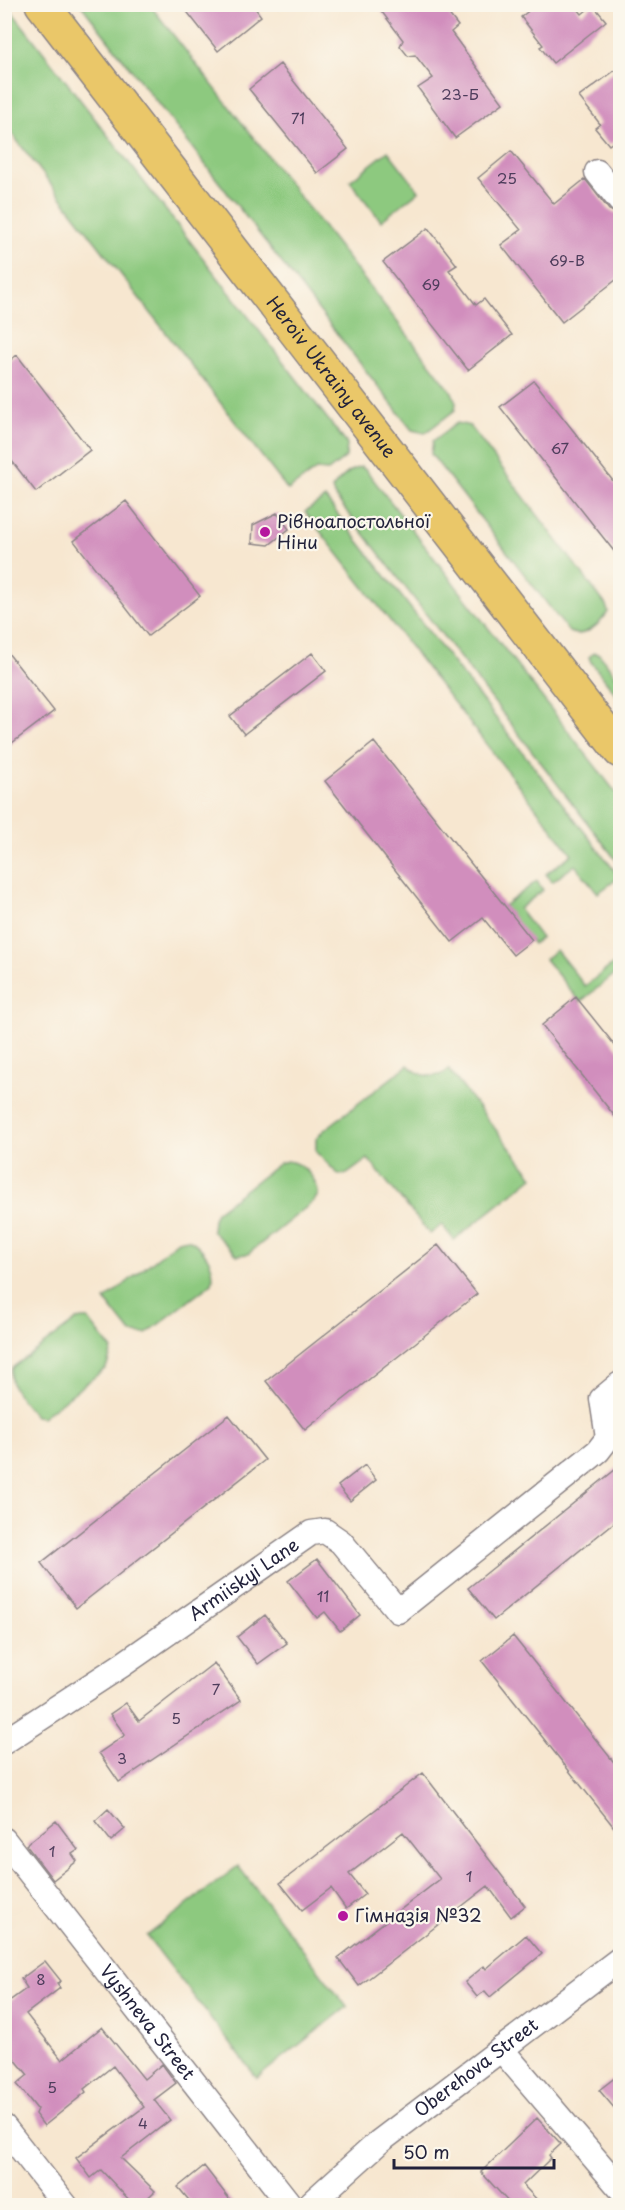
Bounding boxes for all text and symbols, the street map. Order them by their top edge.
house number: 23-Б [441,82,479,105]
house number: 71 [291,106,305,129]
house number: 25 [497,166,517,189]
house number: 69-В [549,248,585,271]
house number: 69 [422,272,440,295]
street label: Heroiv Ukrainy avenue [261,290,403,463]
house number: 67 [551,436,570,459]
place label: Рівноапостольної Ніни [277,507,431,555]
marker: Рівноапостольної Ніни [258,525,272,539]
street label: Armiiskyi Lane [183,1530,304,1626]
house number: 11 [317,1584,329,1607]
house number: 7 [212,1677,221,1700]
house number: 5 [171,1706,181,1729]
house number: 3 [117,1746,127,1769]
house number: 1 [49,1839,55,1862]
house number: 1 [466,1864,472,1887]
place label: Гімназія №32 [355,1901,482,1928]
marker: Гімназія №32 [336,1909,350,1923]
street label: Vyshneva Street [94,1958,202,2085]
house number: 8 [36,1967,46,1990]
street label: Oberehova Street [408,2011,543,2123]
house number: 5 [47,2075,57,2098]
house number: 4 [138,2111,148,2134]
scale bar [394,2132,554,2170]
text: 50 m [403,2138,450,2165]

